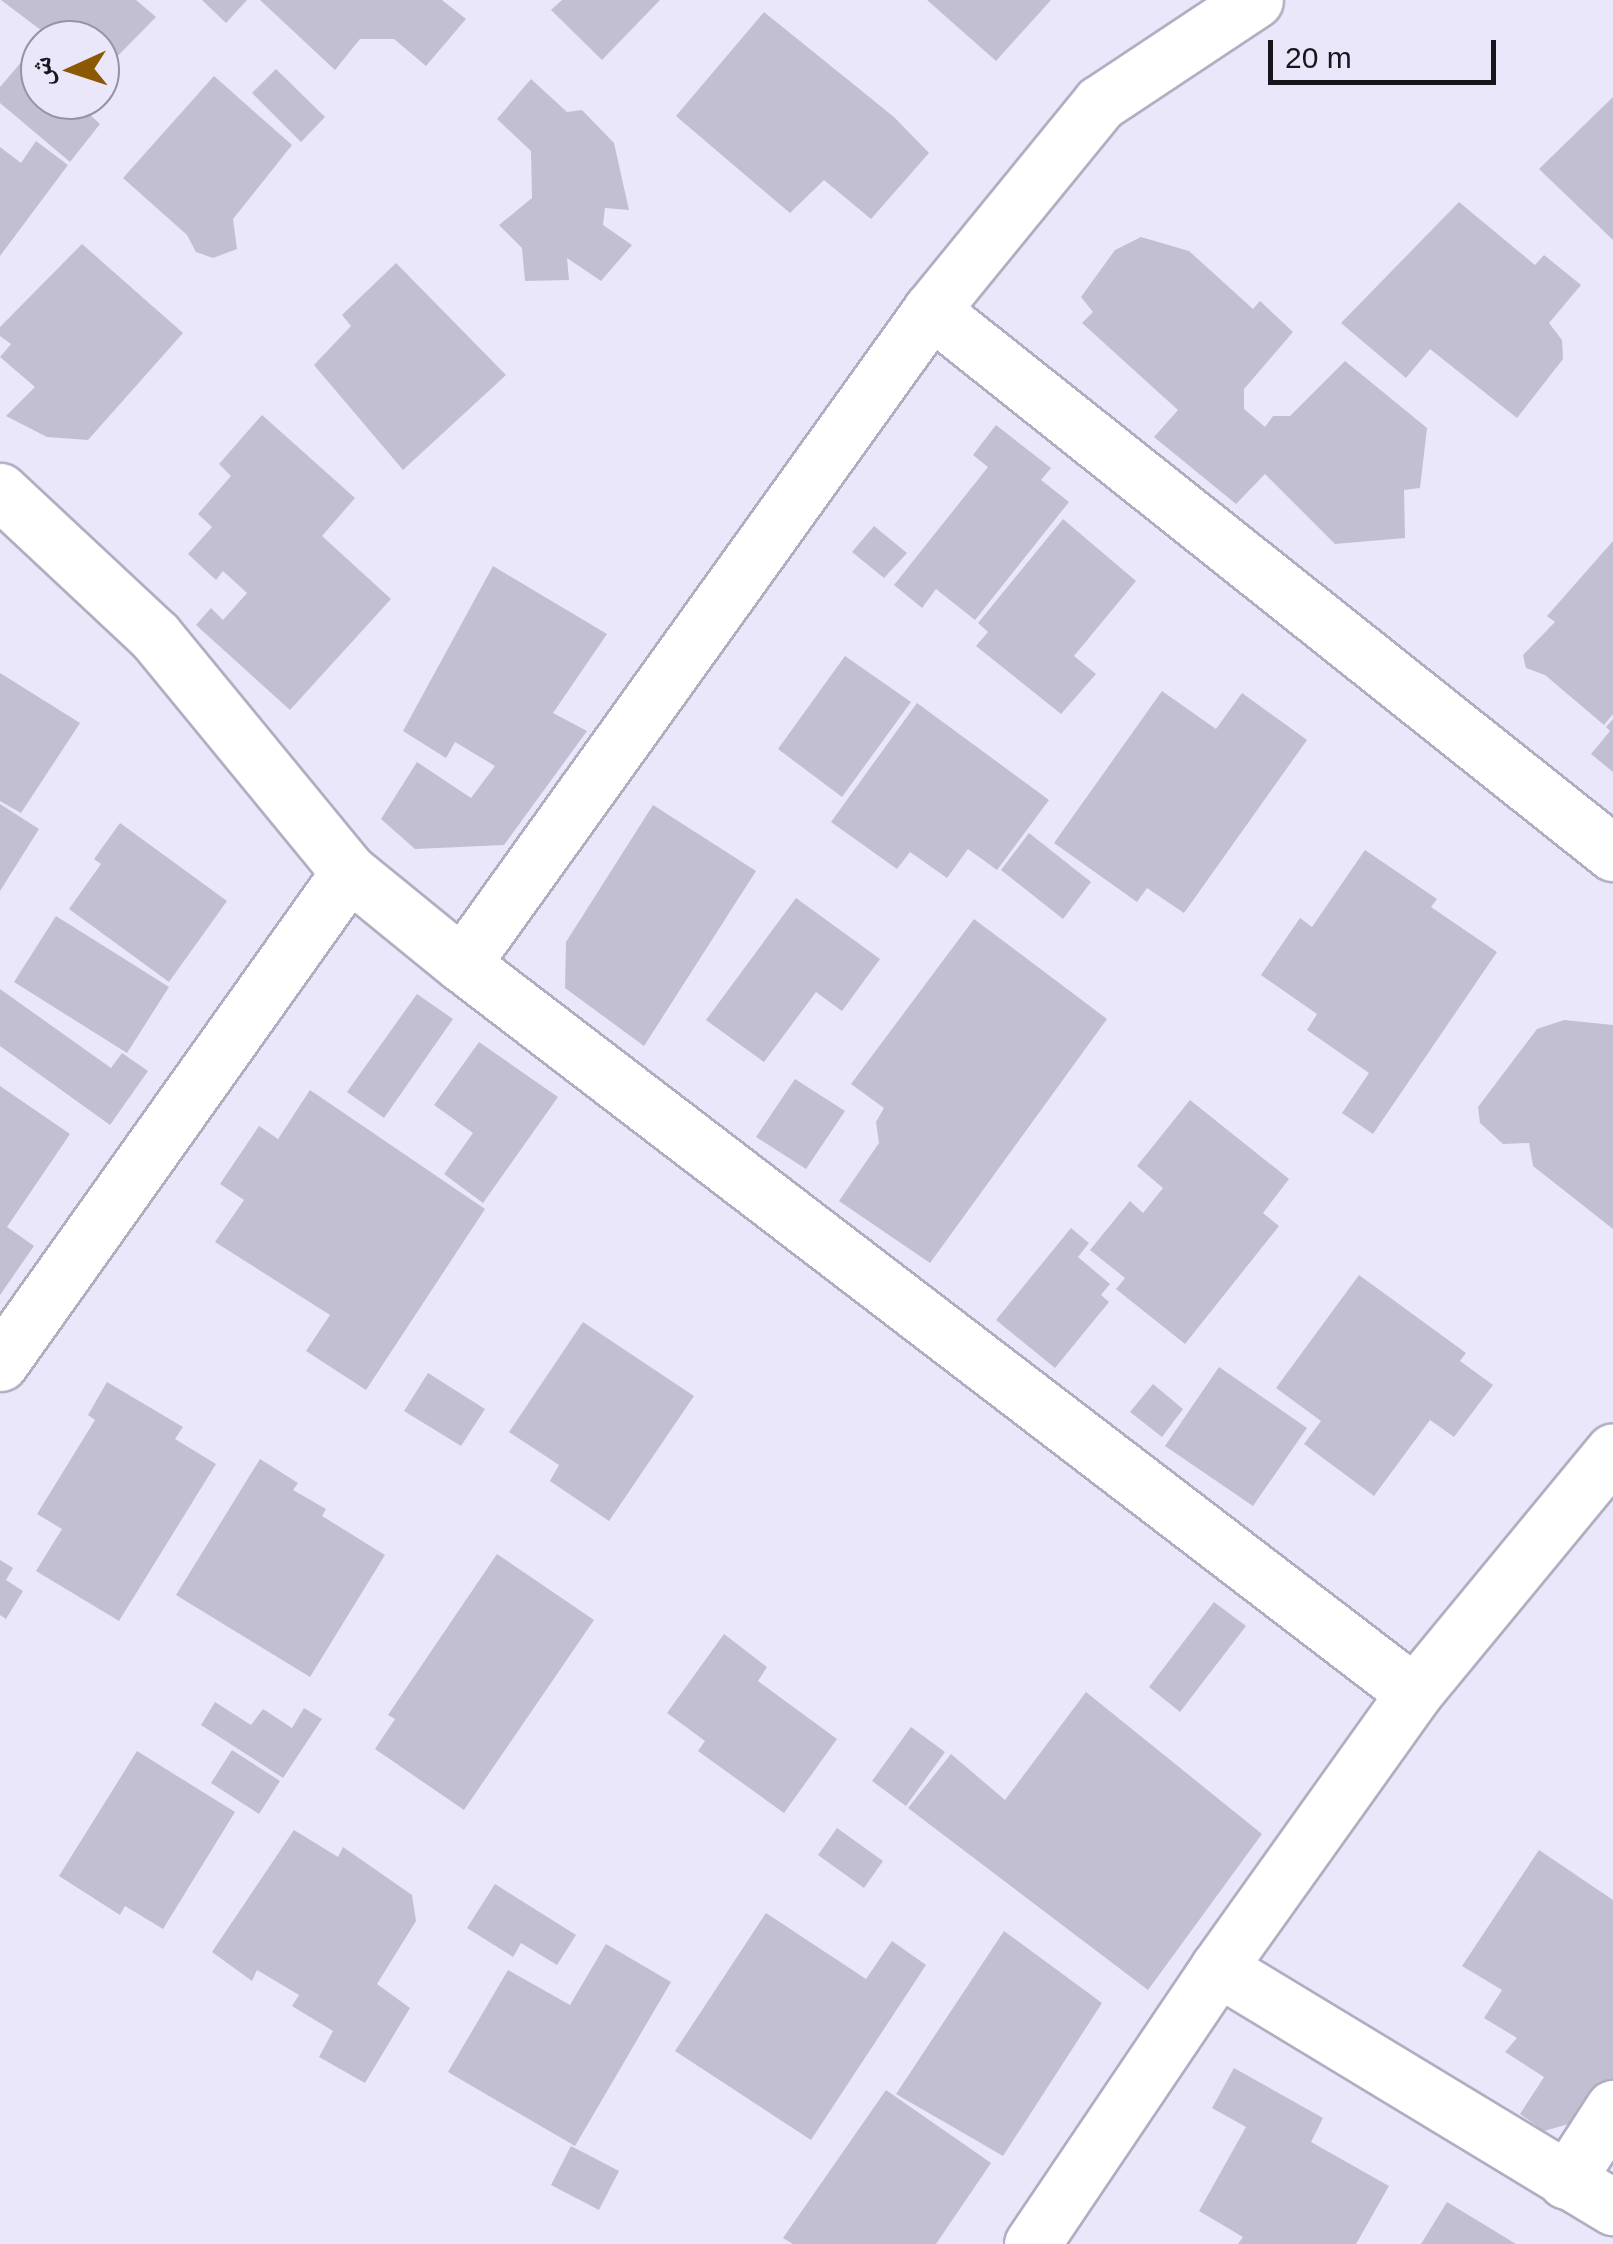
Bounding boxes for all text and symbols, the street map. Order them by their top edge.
north arrow [20,20,120,120]
scale bar [1273,20,1500,82]
text: 20 m [1285,41,1352,74]
text: ش [25,56,58,87]

